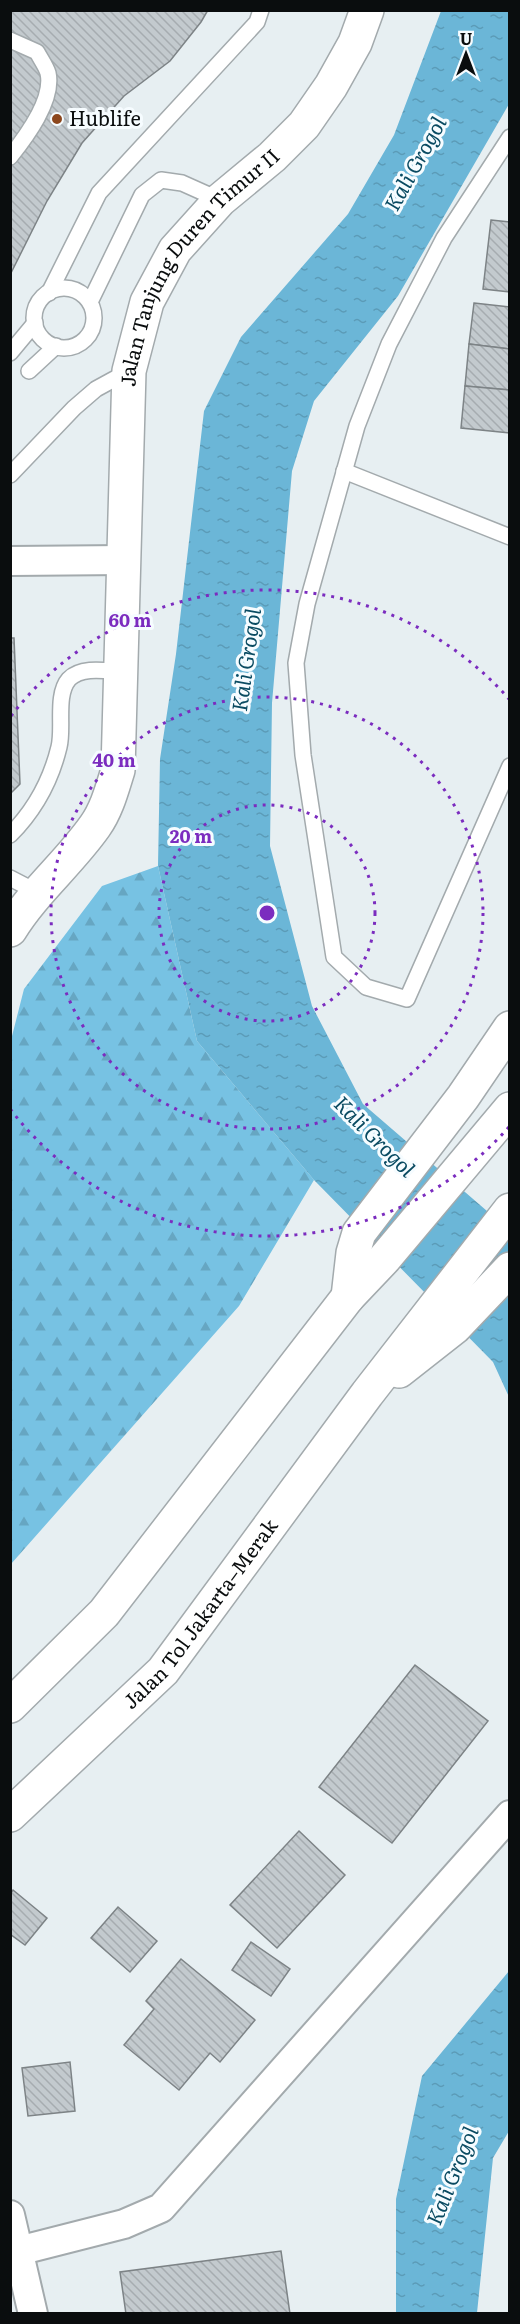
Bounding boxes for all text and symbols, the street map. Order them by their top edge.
north arrow [436,24,496,84]
text: U [460,26,473,50]
place label: Hublife [69,102,141,132]
water label: Kali Grogol [375,110,453,216]
marker: Hublife [50,112,64,126]
street label: Jalan Tanjung Duren Timur II [112,141,285,387]
text: 60 m [108,606,152,633]
water label: Kali Grogol [222,606,267,713]
text: 40 m [92,746,136,773]
text: 20 m [170,822,212,849]
centre of rings [257,903,277,923]
water label: Kali Grogol [328,1088,423,1183]
street label: Jalan Tol Jakarta–Merak [115,1511,284,1715]
water label: Kali Grogol [417,2121,484,2229]

